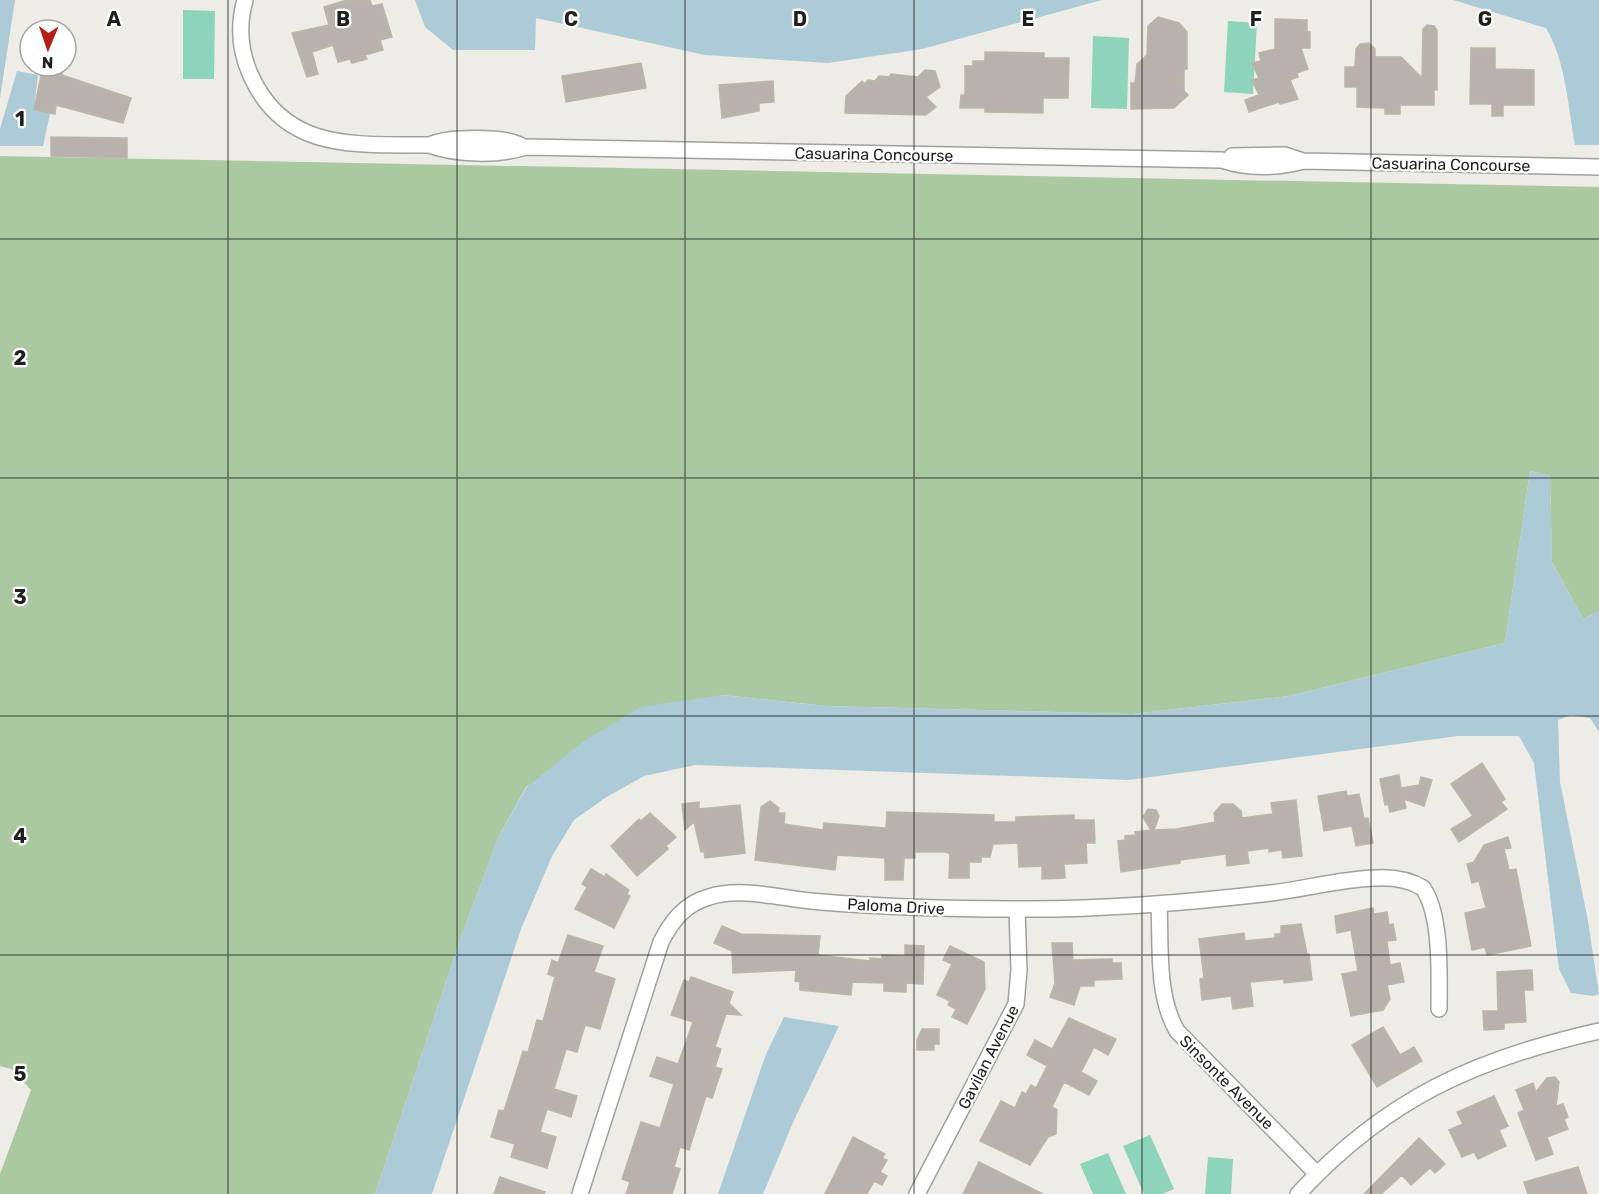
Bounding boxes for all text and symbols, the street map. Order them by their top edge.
text: A [107,7,122,31]
text: B [336,7,350,31]
text: C [564,7,578,31]
text: D [793,7,807,31]
text: E [1022,7,1034,31]
text: F [1250,7,1262,31]
text: G [1478,7,1492,31]
north arrow [18,18,78,78]
text: N [41,53,54,72]
text: 1 [15,107,25,131]
street label: Casuarina Concourse [794,144,954,165]
street label: Casuarina Concourse [1371,154,1531,175]
text: 2 [14,346,27,370]
text: 3 [13,585,27,609]
text: 4 [13,824,27,848]
street label: Paloma Drive [847,894,945,919]
street label: Gavilan Avenue [954,1002,1023,1112]
street label: Sinsonte Avenue [1176,1031,1278,1133]
text: 5 [14,1062,27,1086]

